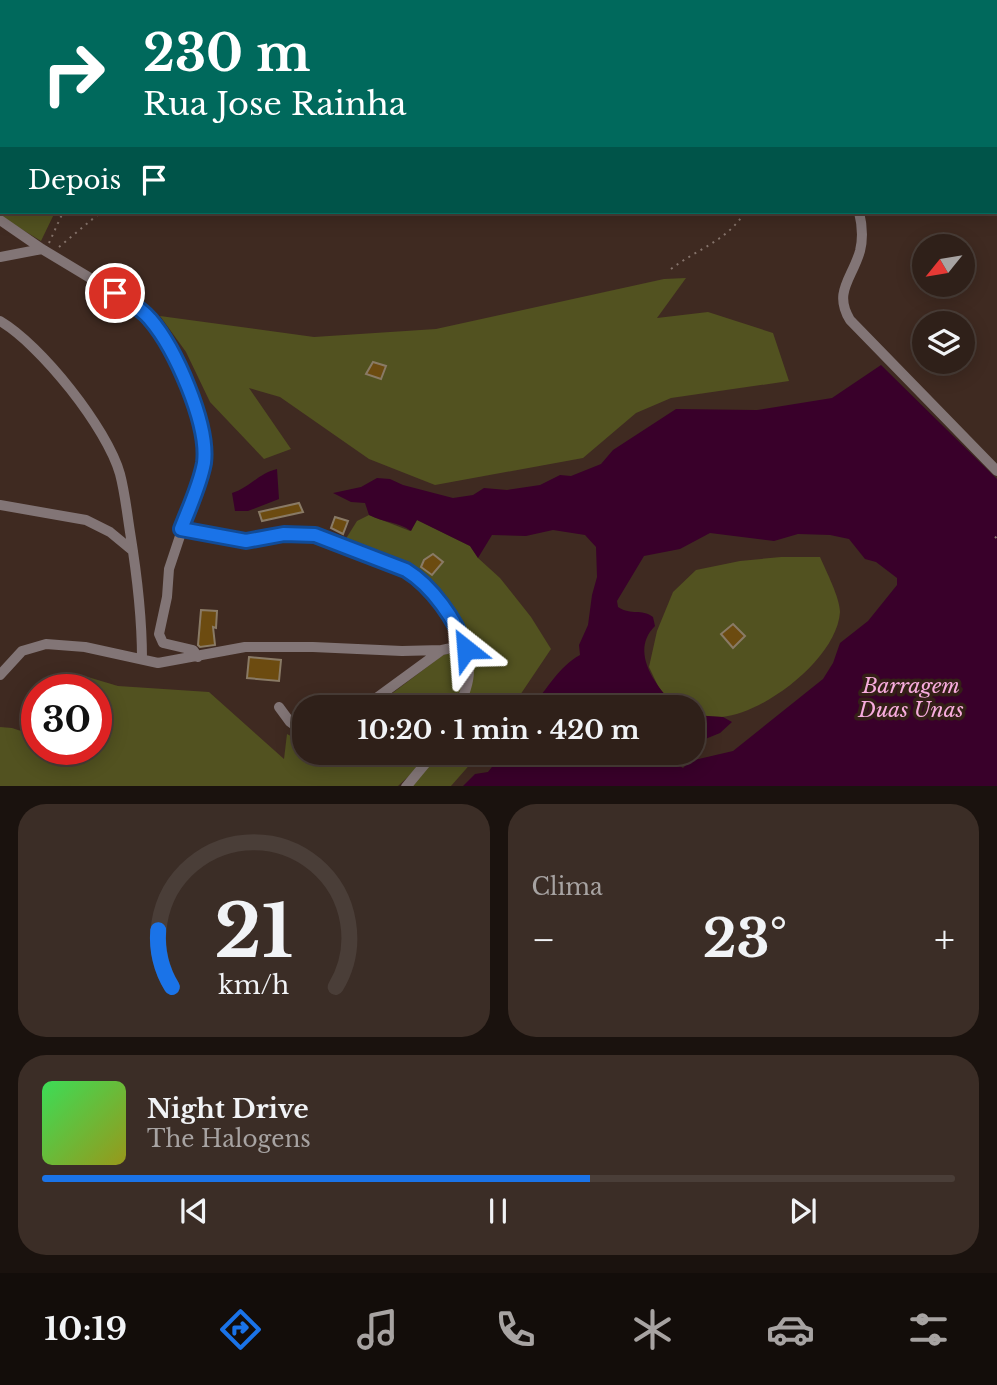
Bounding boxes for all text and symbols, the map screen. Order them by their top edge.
text: 230 m [143,23,310,84]
icon: right [28,28,119,119]
text: Rua Jose Rainha [143,84,407,124]
icon: arrive [135,161,173,199]
text: Depois [28,164,121,196]
north arrow [912,234,975,298]
map controls [912,234,975,374]
pin [85,263,145,323]
icon: arrive [96,274,134,312]
button: layers [912,311,975,374]
position arrow [429,612,503,686]
water label: Barragem Duas Unas [857,673,964,723]
speed limit sign: 30 [21,674,112,765]
text: 10:20 · 1 min · 420 m [358,714,639,746]
text: Clima [532,873,603,901]
text: 21 [214,886,293,977]
text: 23° [703,907,787,971]
text: − [532,916,556,963]
text: + [934,916,955,963]
text: km/h [218,969,289,1000]
text: Night Drive [147,1093,309,1125]
text: The Halogens [147,1125,311,1153]
icon: previous [175,1192,213,1230]
icon: pause [479,1192,517,1230]
icon: next [784,1192,822,1230]
icon: directions [216,1305,265,1354]
icon: music [353,1305,402,1354]
icon: phone [491,1305,540,1354]
icon: climate [628,1305,677,1354]
icon: car [766,1305,815,1354]
icon: filters [904,1305,953,1354]
text: 10:19 [44,1309,127,1349]

